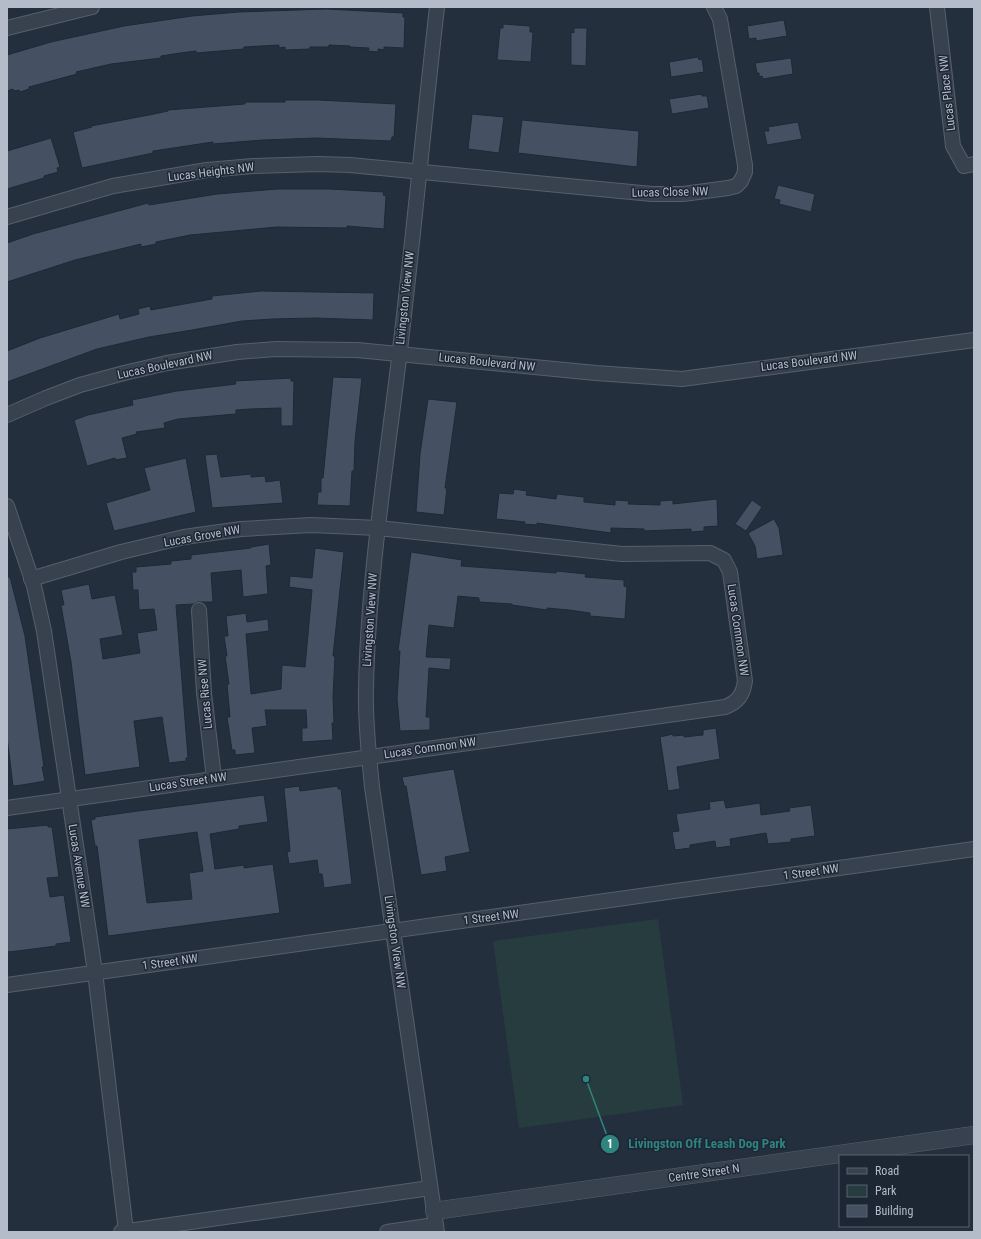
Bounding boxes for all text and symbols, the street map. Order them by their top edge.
street label: Lucas Place NW [936,54,958,132]
street label: Lucas Heights NW [167,160,255,184]
street label: Lucas Close NW [631,184,709,200]
street label: Livingston View NW [393,251,417,345]
street label: Lucas Boulevard NW [116,348,214,382]
street label: Lucas Boulevard NW [760,348,858,374]
street label: Lucas Boulevard NW [438,350,536,374]
street label: Lucas Grove NW [163,522,241,550]
street label: Livingston View NW [360,573,380,667]
street label: Lucas Common NW [725,583,751,677]
street label: Lucas Rise NW [195,658,215,730]
street label: Lucas Common NW [383,735,477,761]
street label: Lucas Street NW [148,770,228,794]
street label: Lucas Avenue NW [65,823,93,909]
street label: 1 Street NW [782,861,840,883]
street label: Livingston View NW [382,895,408,989]
street label: 1 Street NW [462,907,520,927]
street label: 1 Street NW [141,951,199,973]
callout: Livingston Off Leash Dog Park [600,1131,793,1156]
text: Livingston Off Leash Dog Park [628,1136,787,1151]
text: 1 [607,1137,613,1151]
legend [839,1155,969,1227]
street label: Centre Street N [667,1161,741,1185]
text: Road [875,1164,899,1178]
text: Park [875,1184,897,1198]
text: Building [875,1204,913,1218]

